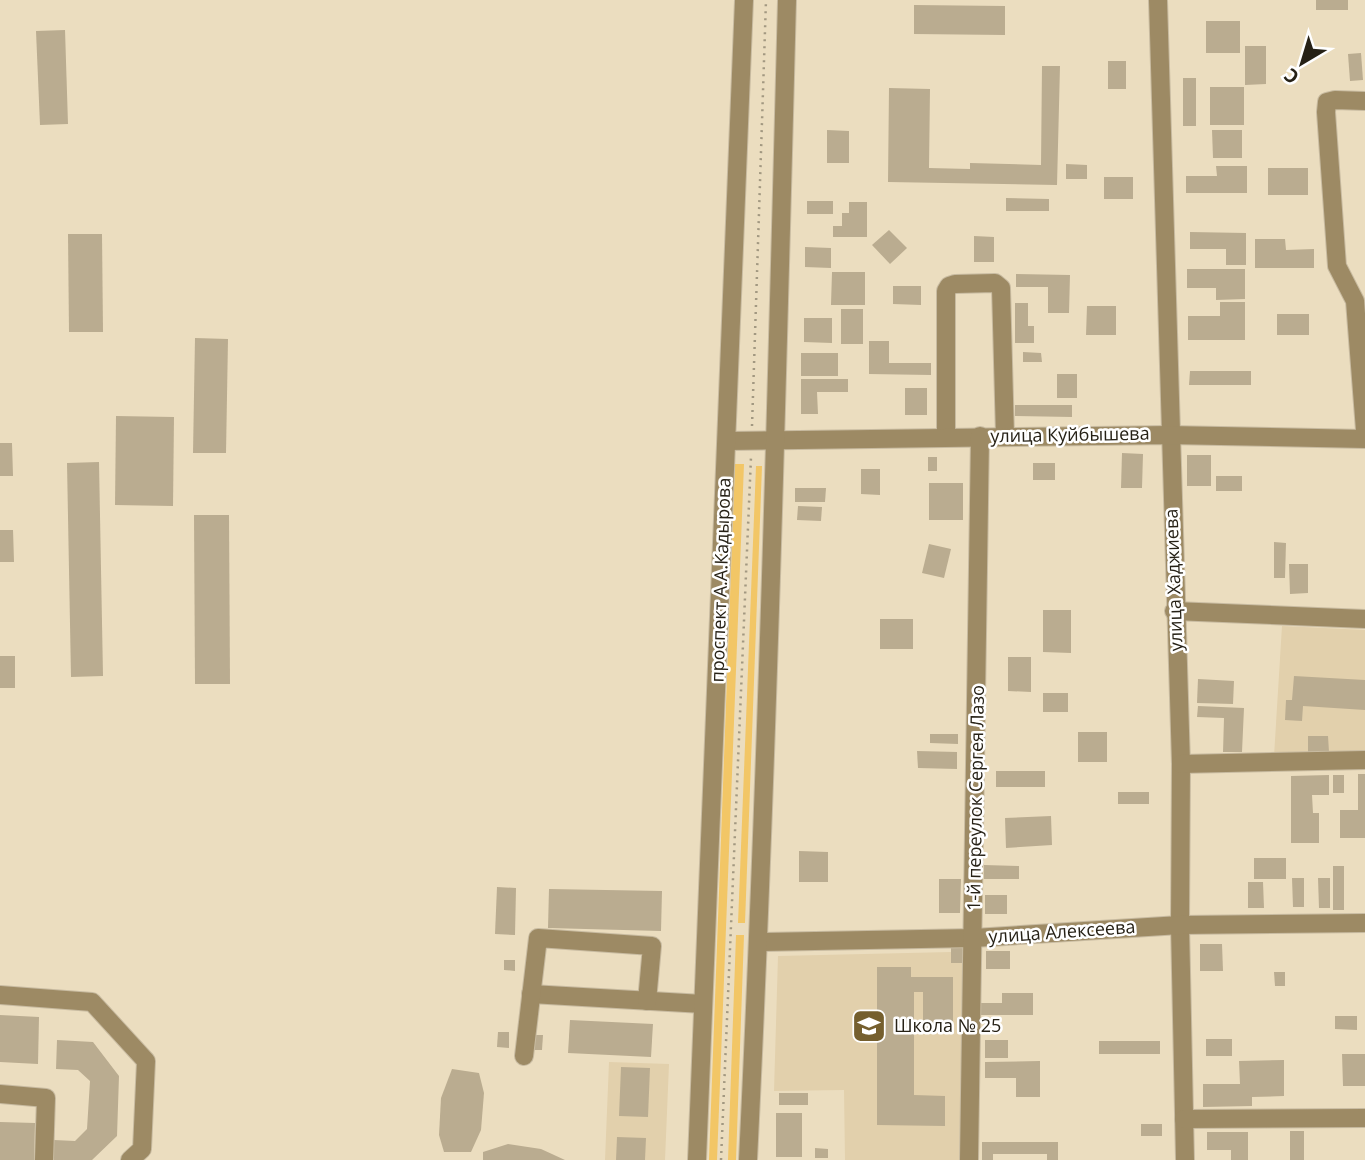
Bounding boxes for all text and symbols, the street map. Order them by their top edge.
north arrow [1267,28,1337,98]
text: С [1279,62,1304,90]
street label: улица Куйбышева [990,421,1150,447]
street label: проспект А.А.Кадырова [704,477,736,683]
street label: улица Хаджиева [1159,508,1187,652]
street label: 1-й переулок Сергея Лазо [961,685,989,911]
street label: улица Алексеева [988,914,1136,948]
school or university icon: Школа № 25 [850,1007,888,1045]
place label: Школа № 25 [894,1013,1001,1037]

